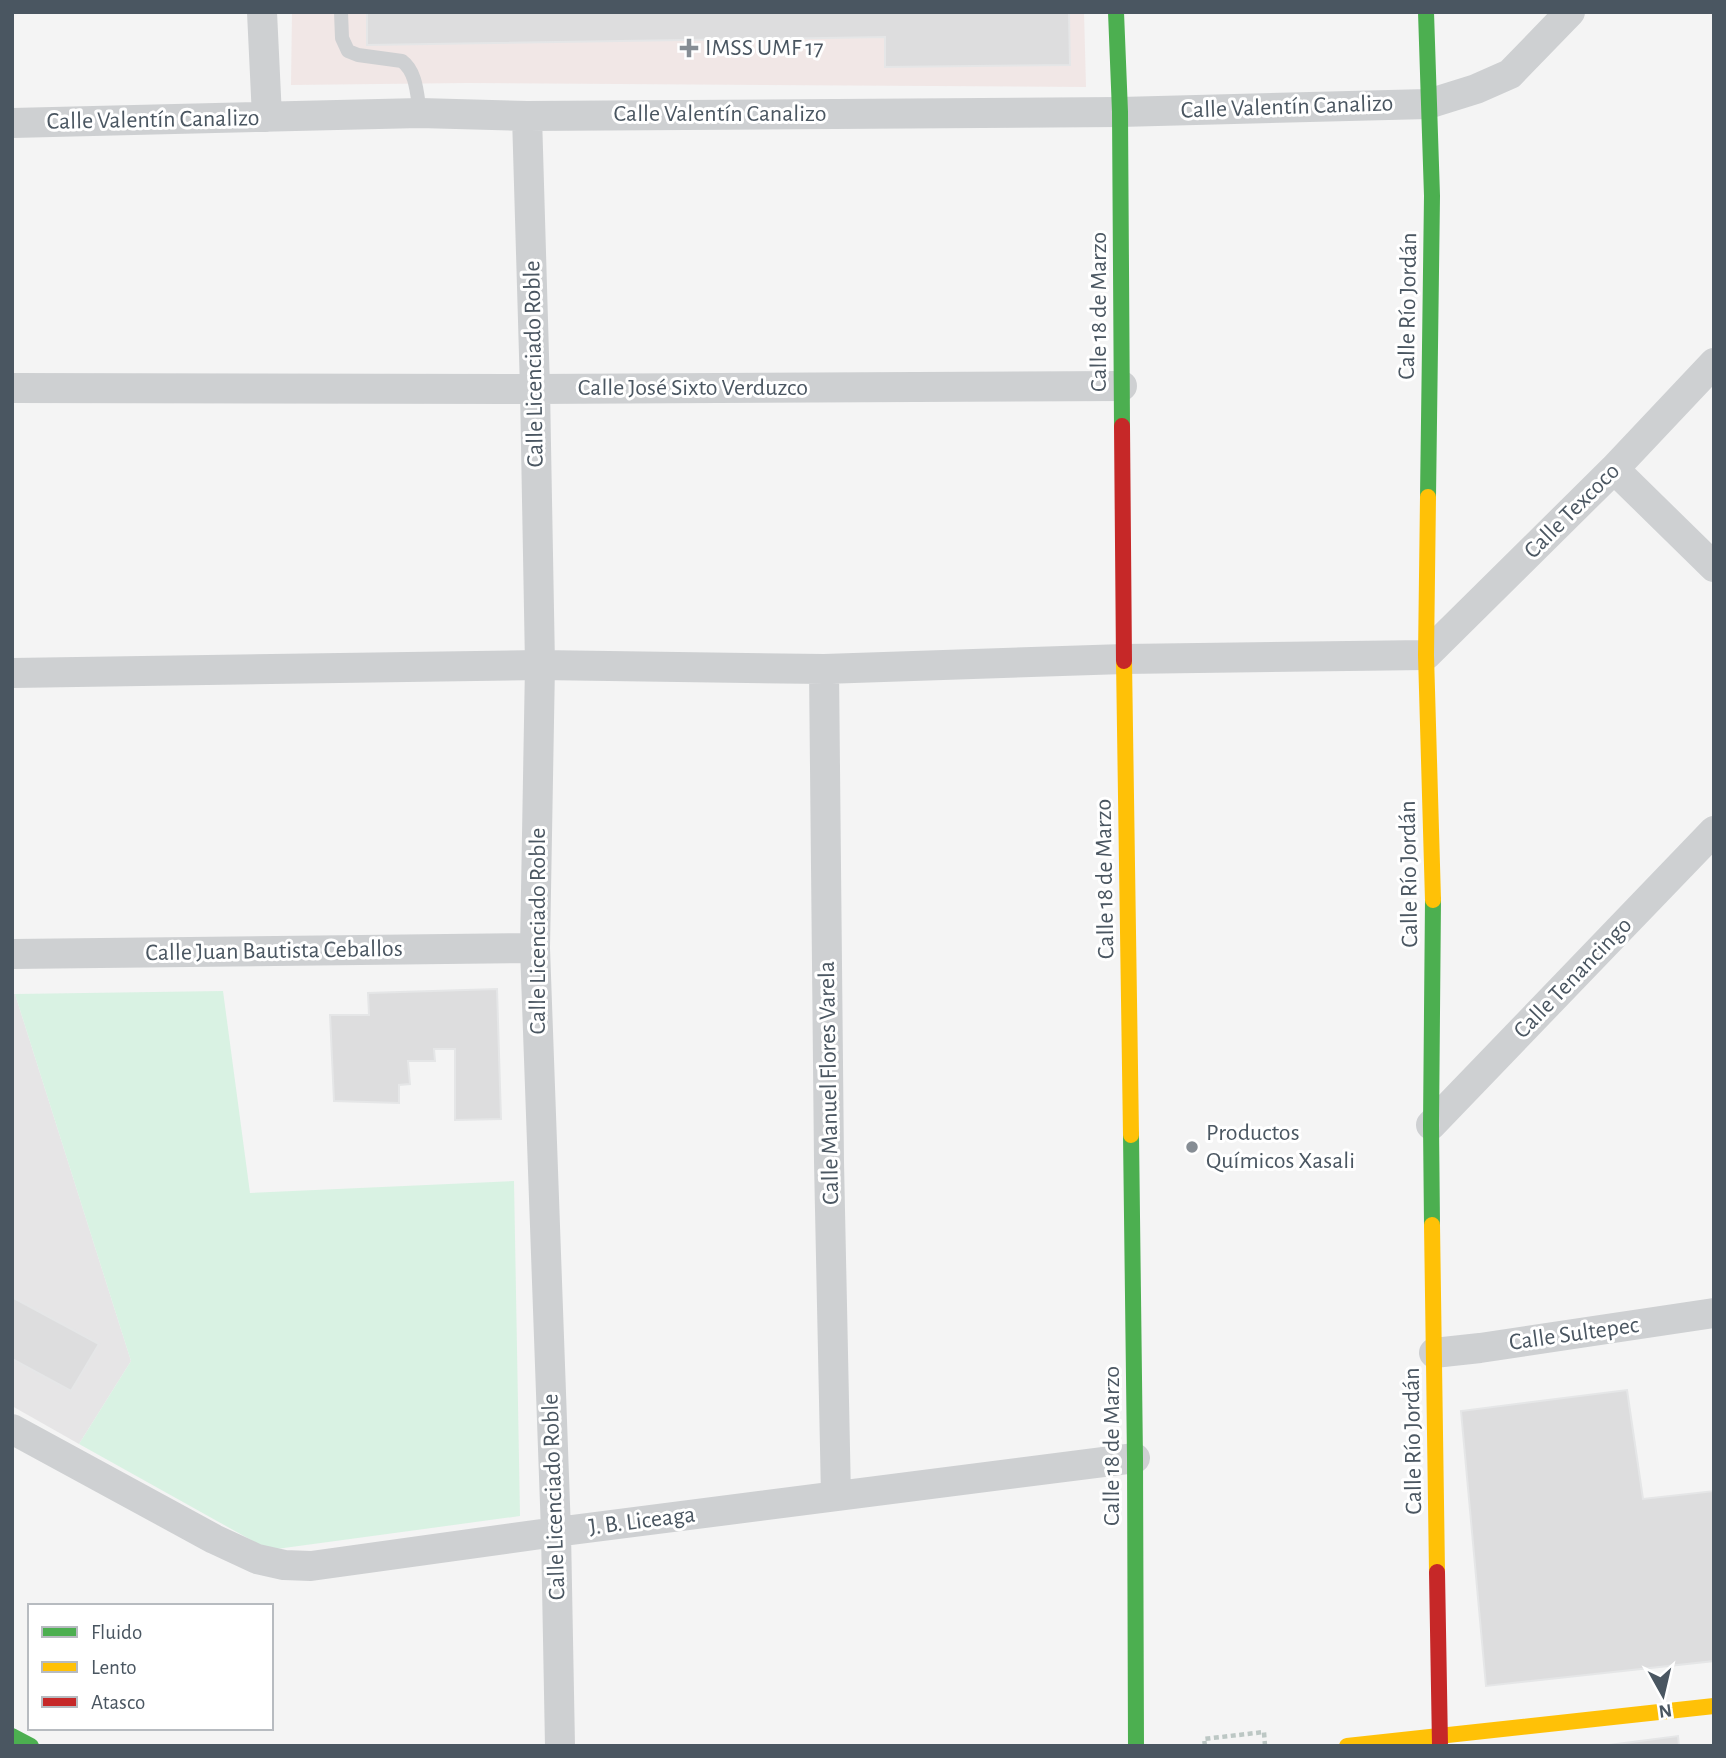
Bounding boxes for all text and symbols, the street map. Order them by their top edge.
place label: IMSS UMF 17 [705,36,824,60]
marker: IMSS UMF 17 [679,38,699,58]
street label: Calle Valentín Canalizo [1180,91,1394,123]
street label: Calle Valentín Canalizo [614,102,826,126]
street label: Calle Valentín Canalizo [46,106,260,134]
street label: Calle 18 de Marzo [1087,232,1111,392]
street label: Calle Río Jordán [1395,232,1421,380]
street label: Calle Licenciado Roble [520,260,548,468]
street label: Calle José Sixto Verduzco [578,376,808,400]
street label: Calle Texcoco [1520,459,1624,563]
street label: Calle 18 de Marzo [1092,799,1118,959]
street label: Calle Río Jordán [1396,800,1422,948]
street label: Calle Licenciado Roble [526,828,550,1034]
street label: Calle Tenancingo [1509,913,1637,1043]
street label: Calle Juan Bautista Ceballos [145,937,403,965]
street label: Calle Manuel Flores Varela [815,961,843,1205]
place label: Productos Químicos Xasali [1206,1121,1355,1173]
marker: Productos Químicos Xasali [1184,1139,1200,1155]
street label: Calle Sultepec [1508,1313,1640,1355]
street label: Calle 18 de Marzo [1100,1366,1124,1526]
street label: Calle Río Jordán [1400,1367,1426,1515]
street label: Calle Licenciado Roble [538,1393,570,1601]
street label: J. B. Liceaga [587,1503,697,1539]
legend [28,1604,273,1730]
text: Fluido [91,1622,142,1643]
text: Lento [91,1657,137,1678]
north arrow [1628,1660,1698,1730]
text: Atasco [91,1692,145,1713]
text: N [1657,1700,1673,1721]

